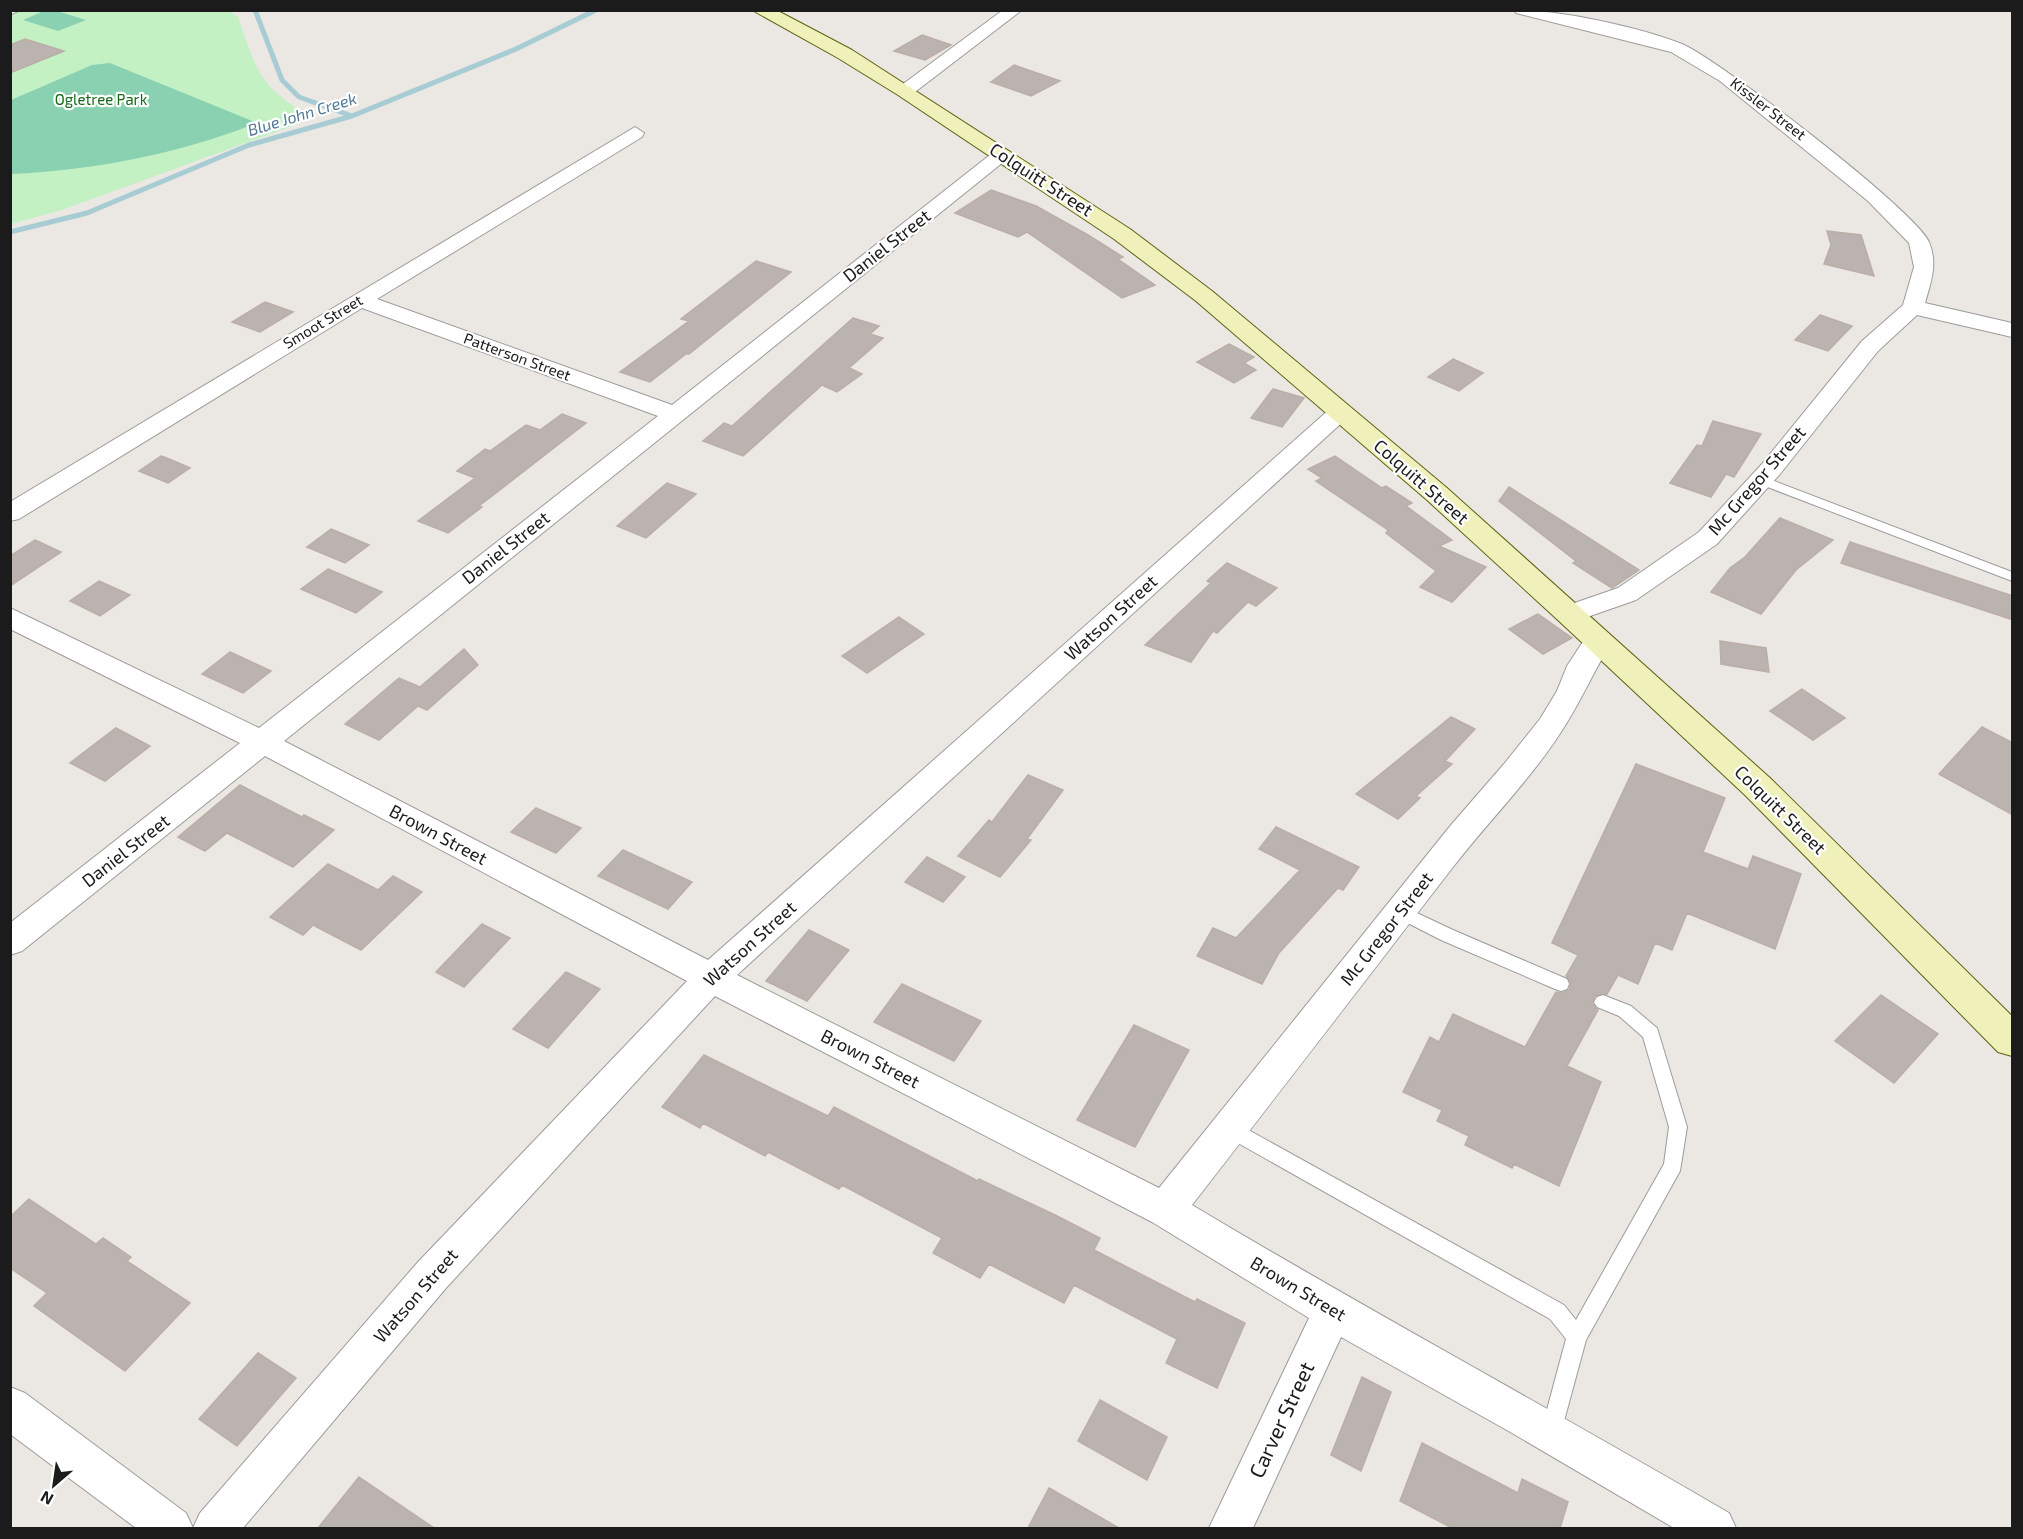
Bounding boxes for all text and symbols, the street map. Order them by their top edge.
street label: Kissler Street [1727,73,1810,144]
water label: Blue John Creek [245,88,359,139]
park label: Ogletree Park [55,90,148,108]
street label: Colquitt Street [986,138,1097,221]
street label: Daniel Street [838,204,935,286]
street label: Smoot Street [280,290,366,352]
street label: Patterson Street [461,328,573,384]
street label: Mc Gregor Street [1703,421,1810,539]
street label: Colquitt Street [1370,434,1474,529]
street label: Daniel Street [457,506,554,588]
street label: Watson Street [1059,570,1161,665]
street label: Colquitt Street [1730,760,1831,858]
street label: Brown Street [386,799,491,869]
street label: Daniel Street [77,809,174,891]
street label: Mc Gregor Street [1335,867,1437,989]
street label: Watson Street [698,896,800,991]
street label: Brown Street [818,1024,924,1092]
street label: Watson Street [368,1244,462,1347]
street label: Brown Street [1247,1251,1350,1325]
street label: Carver Street [1243,1357,1318,1481]
north arrow [24,1455,84,1515]
text: N [37,1487,56,1510]

